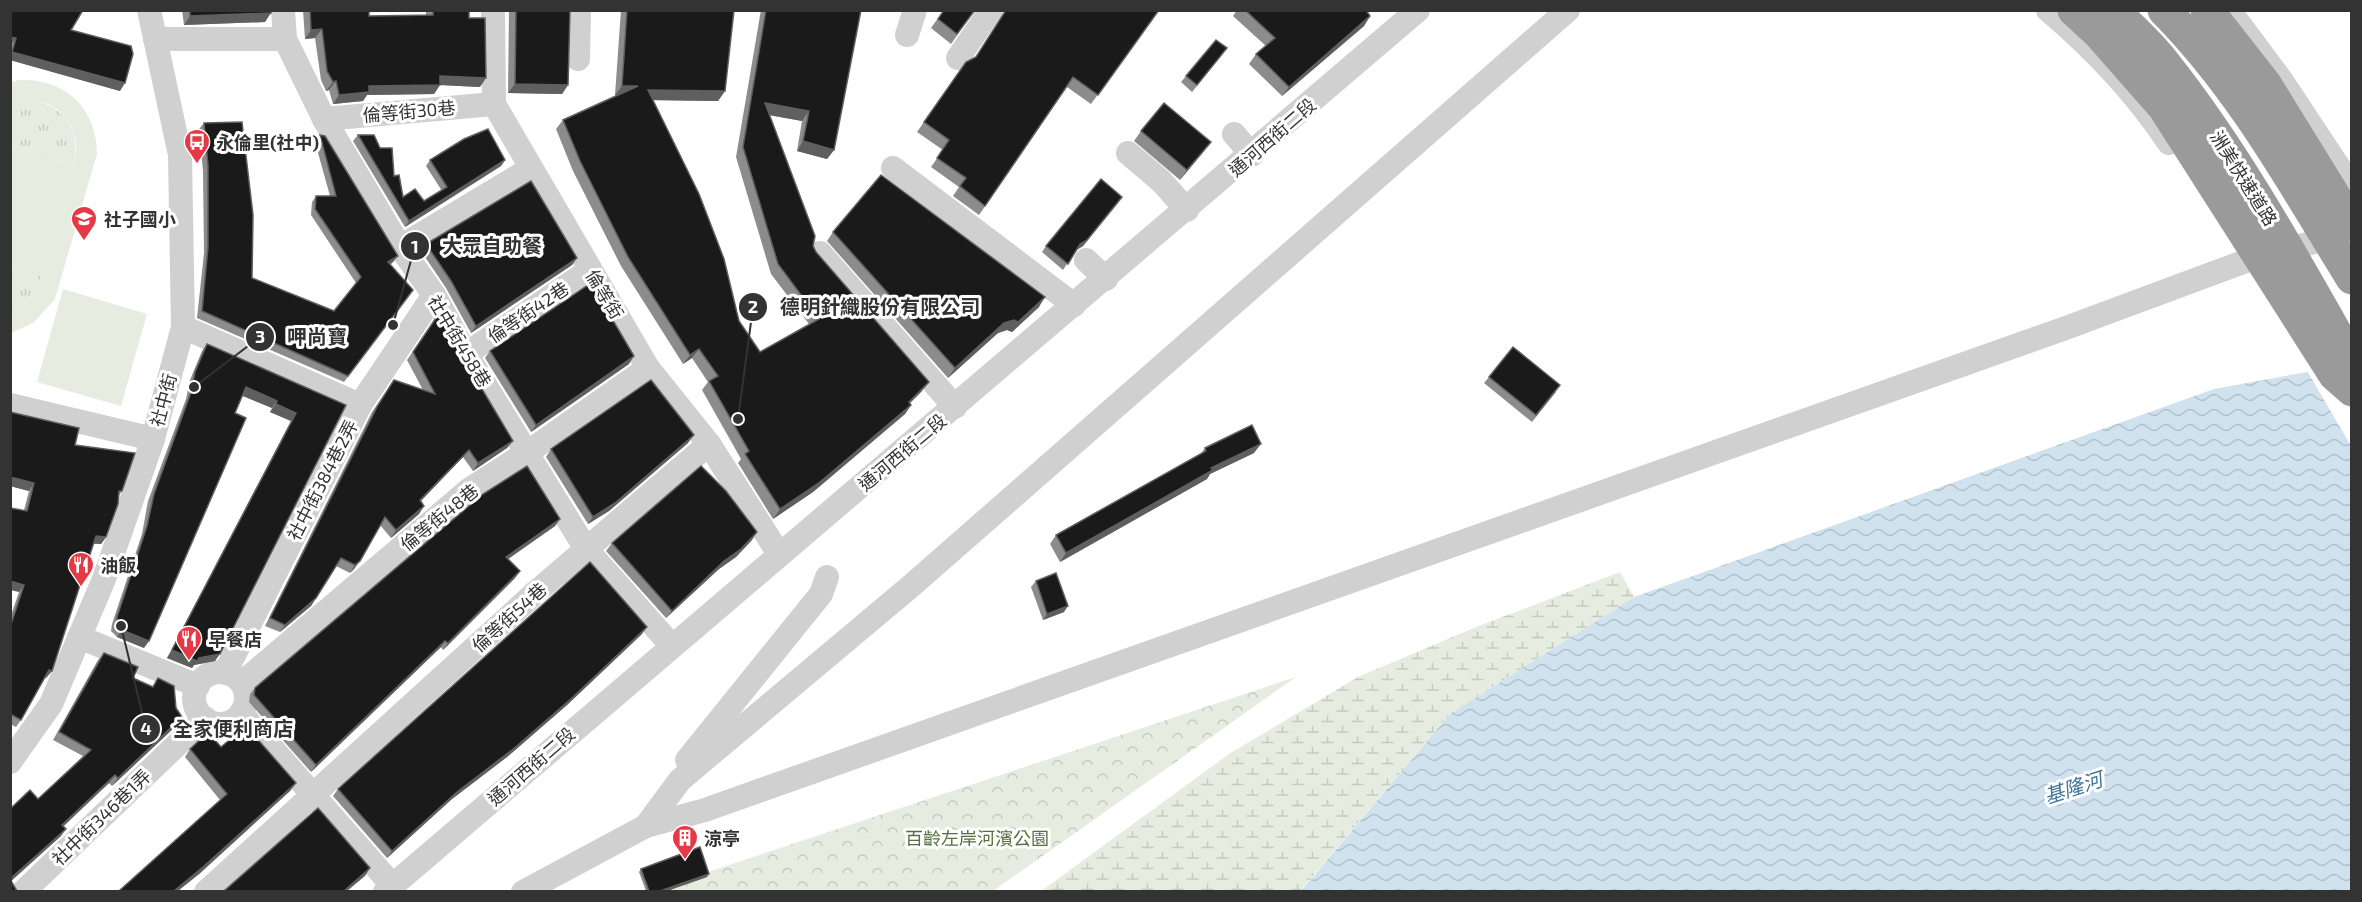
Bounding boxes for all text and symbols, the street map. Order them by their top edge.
street label: 通河西街二段 [1224,93,1320,181]
street label: 倫等街30巷 [362,96,456,126]
street label: 洲美快速道路 [2206,126,2282,230]
bus stop icon: 永倫里(社中) [182,127,212,165]
place label: 永倫里(社中) [216,131,319,153]
school or university icon: 社子國小 [69,204,99,242]
place label: 社子國小 [104,208,176,230]
callout: 大眾自助餐 [400,227,554,265]
text: 大眾自助餐 [442,233,542,257]
text: 1 [411,235,419,257]
street label: 倫等街 [582,265,628,323]
street label: 倫等街42巷 [483,277,573,347]
callout: 德明針織股份有限公司 [738,288,992,326]
street label: 社中街458巷 [424,291,496,391]
text: 德明針織股份有限公司 [780,294,980,318]
text: 2 [748,295,758,317]
callout: 呷尚寶 [245,318,359,356]
text: 呷尚寶 [287,324,347,348]
text: 3 [255,325,265,347]
street label: 社中街 [145,371,181,429]
street label: 通河西街二段 [854,409,950,495]
street label: 社中街384巷2弄 [282,416,362,544]
street label: 倫等街48巷 [396,479,482,555]
restaurant icon: 油飯 [66,550,96,588]
place label: 油飯 [100,554,136,576]
street label: 倫等街54巷 [467,578,551,656]
restaurant icon: 早餐店 [174,624,204,662]
place label: 早餐店 [208,628,262,650]
callout: 全家便利商店 [131,710,305,748]
text: 全家便利商店 [173,716,293,740]
text: 4 [140,717,152,739]
street label: 通河西街二段 [483,722,579,810]
street label: 社中街346巷1弄 [47,764,155,870]
water label: 基隆河 [2041,765,2109,808]
building icon: 涼亭 [670,823,700,861]
place label: 涼亭 [704,827,740,849]
park label: 百齡左岸河濱公園 [905,827,1049,849]

